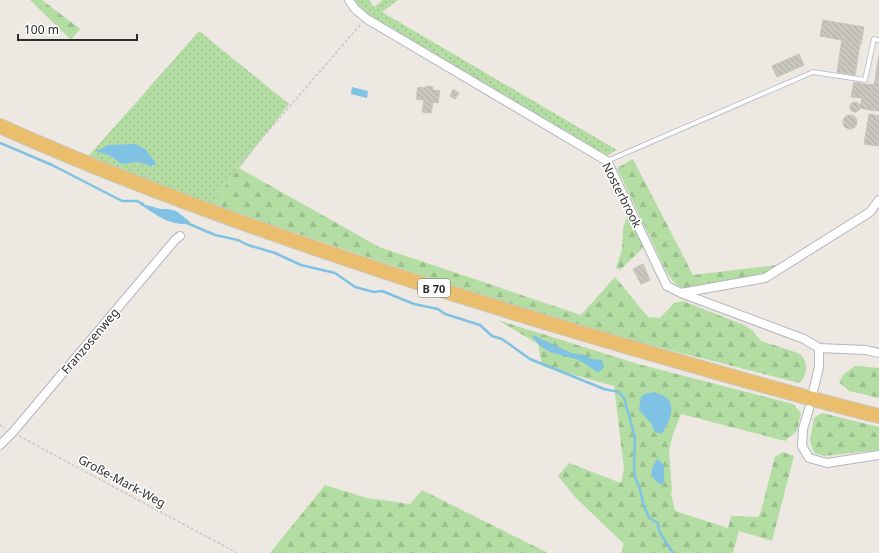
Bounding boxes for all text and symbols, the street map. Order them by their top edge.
scale bar [18,16,137,42]
text: 100 m [24,21,59,38]
street label: Nosterbrook [598,159,646,231]
road number: B 70 [418,279,450,297]
street label: Franzosenweg [57,304,123,378]
street label: Große-Mark-Weg [75,451,169,511]

